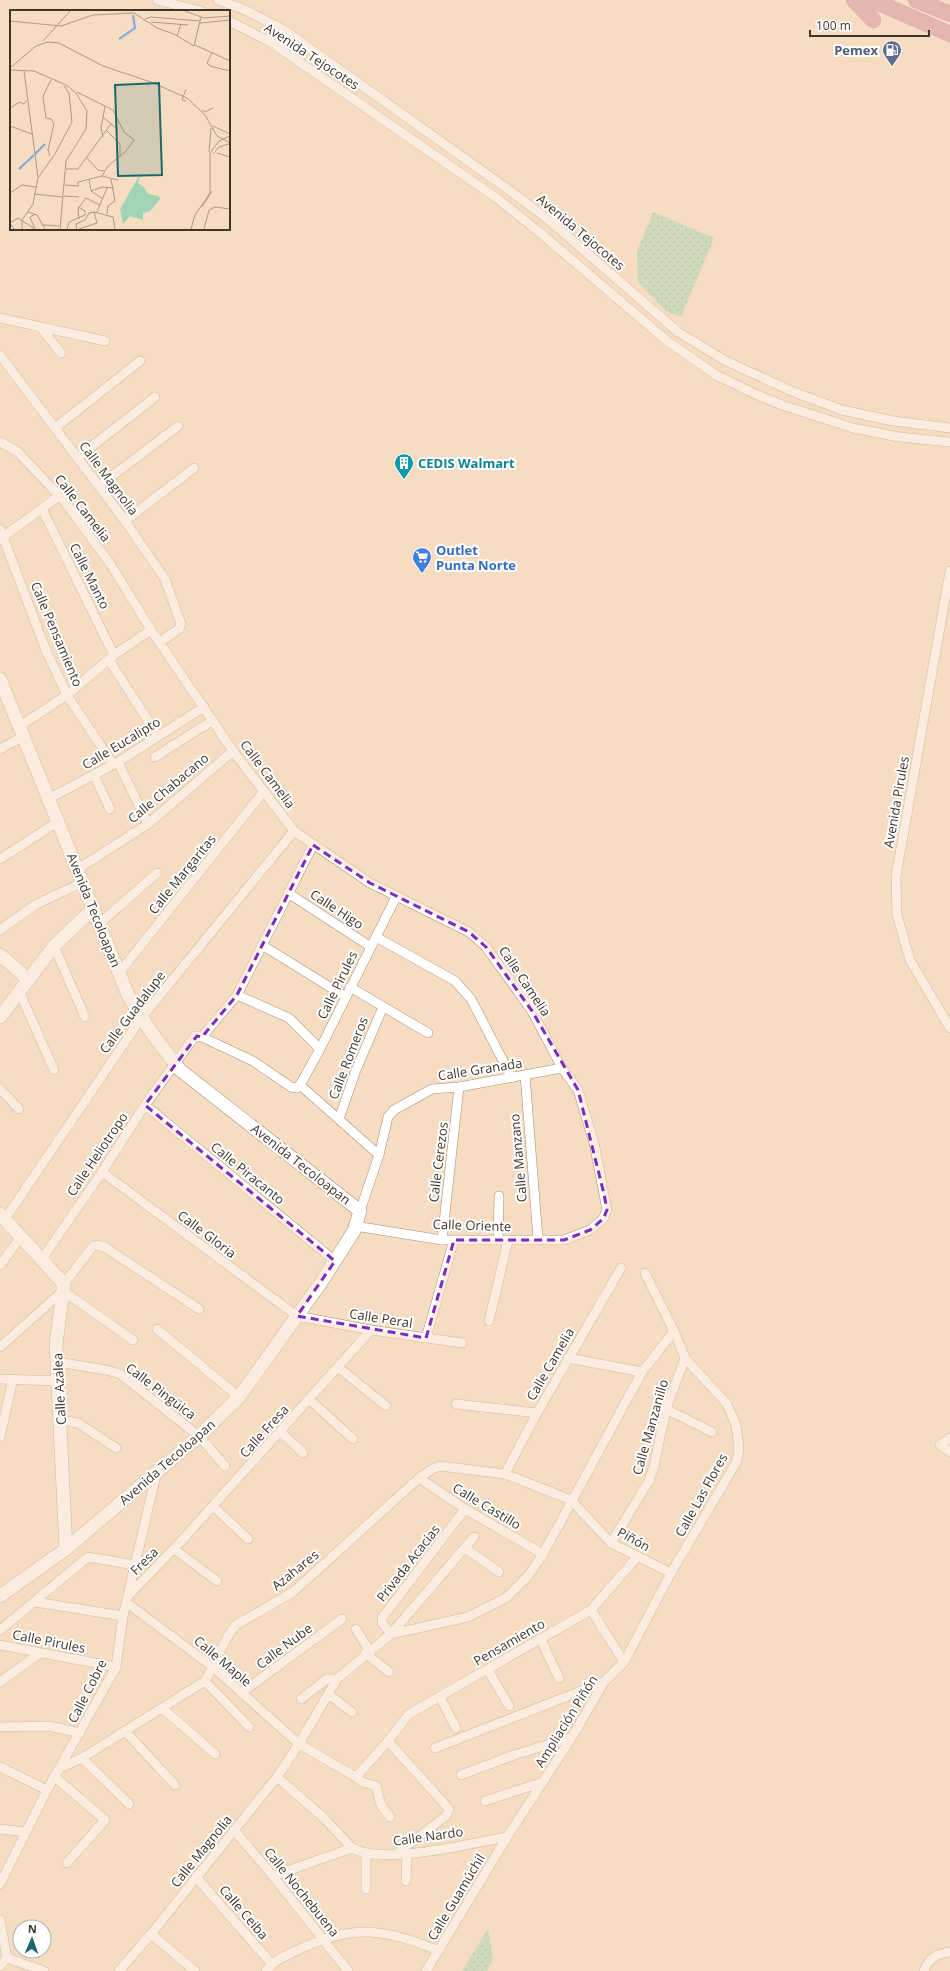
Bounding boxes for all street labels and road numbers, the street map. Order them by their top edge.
street label: Avenida Tejocotes [261,19,363,93]
street label: Avenida Tejocotes [533,190,629,274]
street label: Calle Magnolia [75,437,143,519]
street label: Calle Camelia [51,470,115,546]
street label: Calle Manto [66,540,114,612]
street label: Calle Pensamiento [27,579,87,689]
street label: Calle Eucalipto [79,712,164,773]
street label: Calle Camelia [236,736,300,812]
street label: Calle Chabacano [124,749,212,827]
street label: Avenida Pirules [879,755,913,849]
street label: Calle Margaritas [144,830,220,918]
street label: Avenida Tecoloapan [63,850,125,970]
street label: Calle Higo [307,885,367,933]
street label: Calle Camelia [495,942,555,1020]
street label: Calle Pirules [313,948,361,1022]
street label: Calle Guadalupe [95,967,169,1057]
street label: Calle Romeros [324,1014,372,1102]
street label: Calle Granada [437,1053,523,1085]
street label: Calle Heliotropo [62,1108,132,1199]
street label: Calle Manzano [505,1113,531,1203]
street label: Avenida Tecoloapan [247,1119,355,1209]
street label: Calle Cerezos [424,1121,452,1203]
street label: Calle Piracanto [207,1138,289,1208]
street label: Calle Gloria [174,1206,240,1262]
street label: Calle Oriente [432,1215,512,1235]
street label: Calle Peral [348,1304,414,1332]
street label: Calle Camelia [522,1324,578,1404]
street label: Calle Azalea [48,1353,70,1425]
street label: Calle Pingüica [122,1359,200,1423]
street label: Calle Manzanillo [628,1377,672,1477]
street label: Calle Fresa [235,1401,293,1461]
street label: Avenida Tecoloapan [115,1415,219,1509]
street label: Calle Las Flores [671,1450,731,1540]
street label: Calle Castillo [450,1479,525,1534]
street label: Privada Acacias [372,1521,444,1605]
street label: Piñón [614,1523,654,1555]
street label: Fresa [126,1543,162,1579]
street label: Azahares [268,1546,322,1594]
street label: Pensamiento [470,1614,548,1670]
street label: Calle Nube [252,1619,316,1673]
street label: Calle Pirules [11,1625,87,1657]
street label: Calle Maple [190,1632,256,1690]
street label: Calle Cobre [63,1656,111,1726]
street label: Ampliación Piñón [530,1671,602,1771]
street label: Calle Magnolia [166,1811,236,1891]
street label: Calle Nardo [392,1822,464,1850]
street label: Calle Nochebuena [260,1844,344,1940]
street label: Calle Guamúchil [423,1850,489,1944]
street label: Calle Ceiba [215,1881,273,1943]

